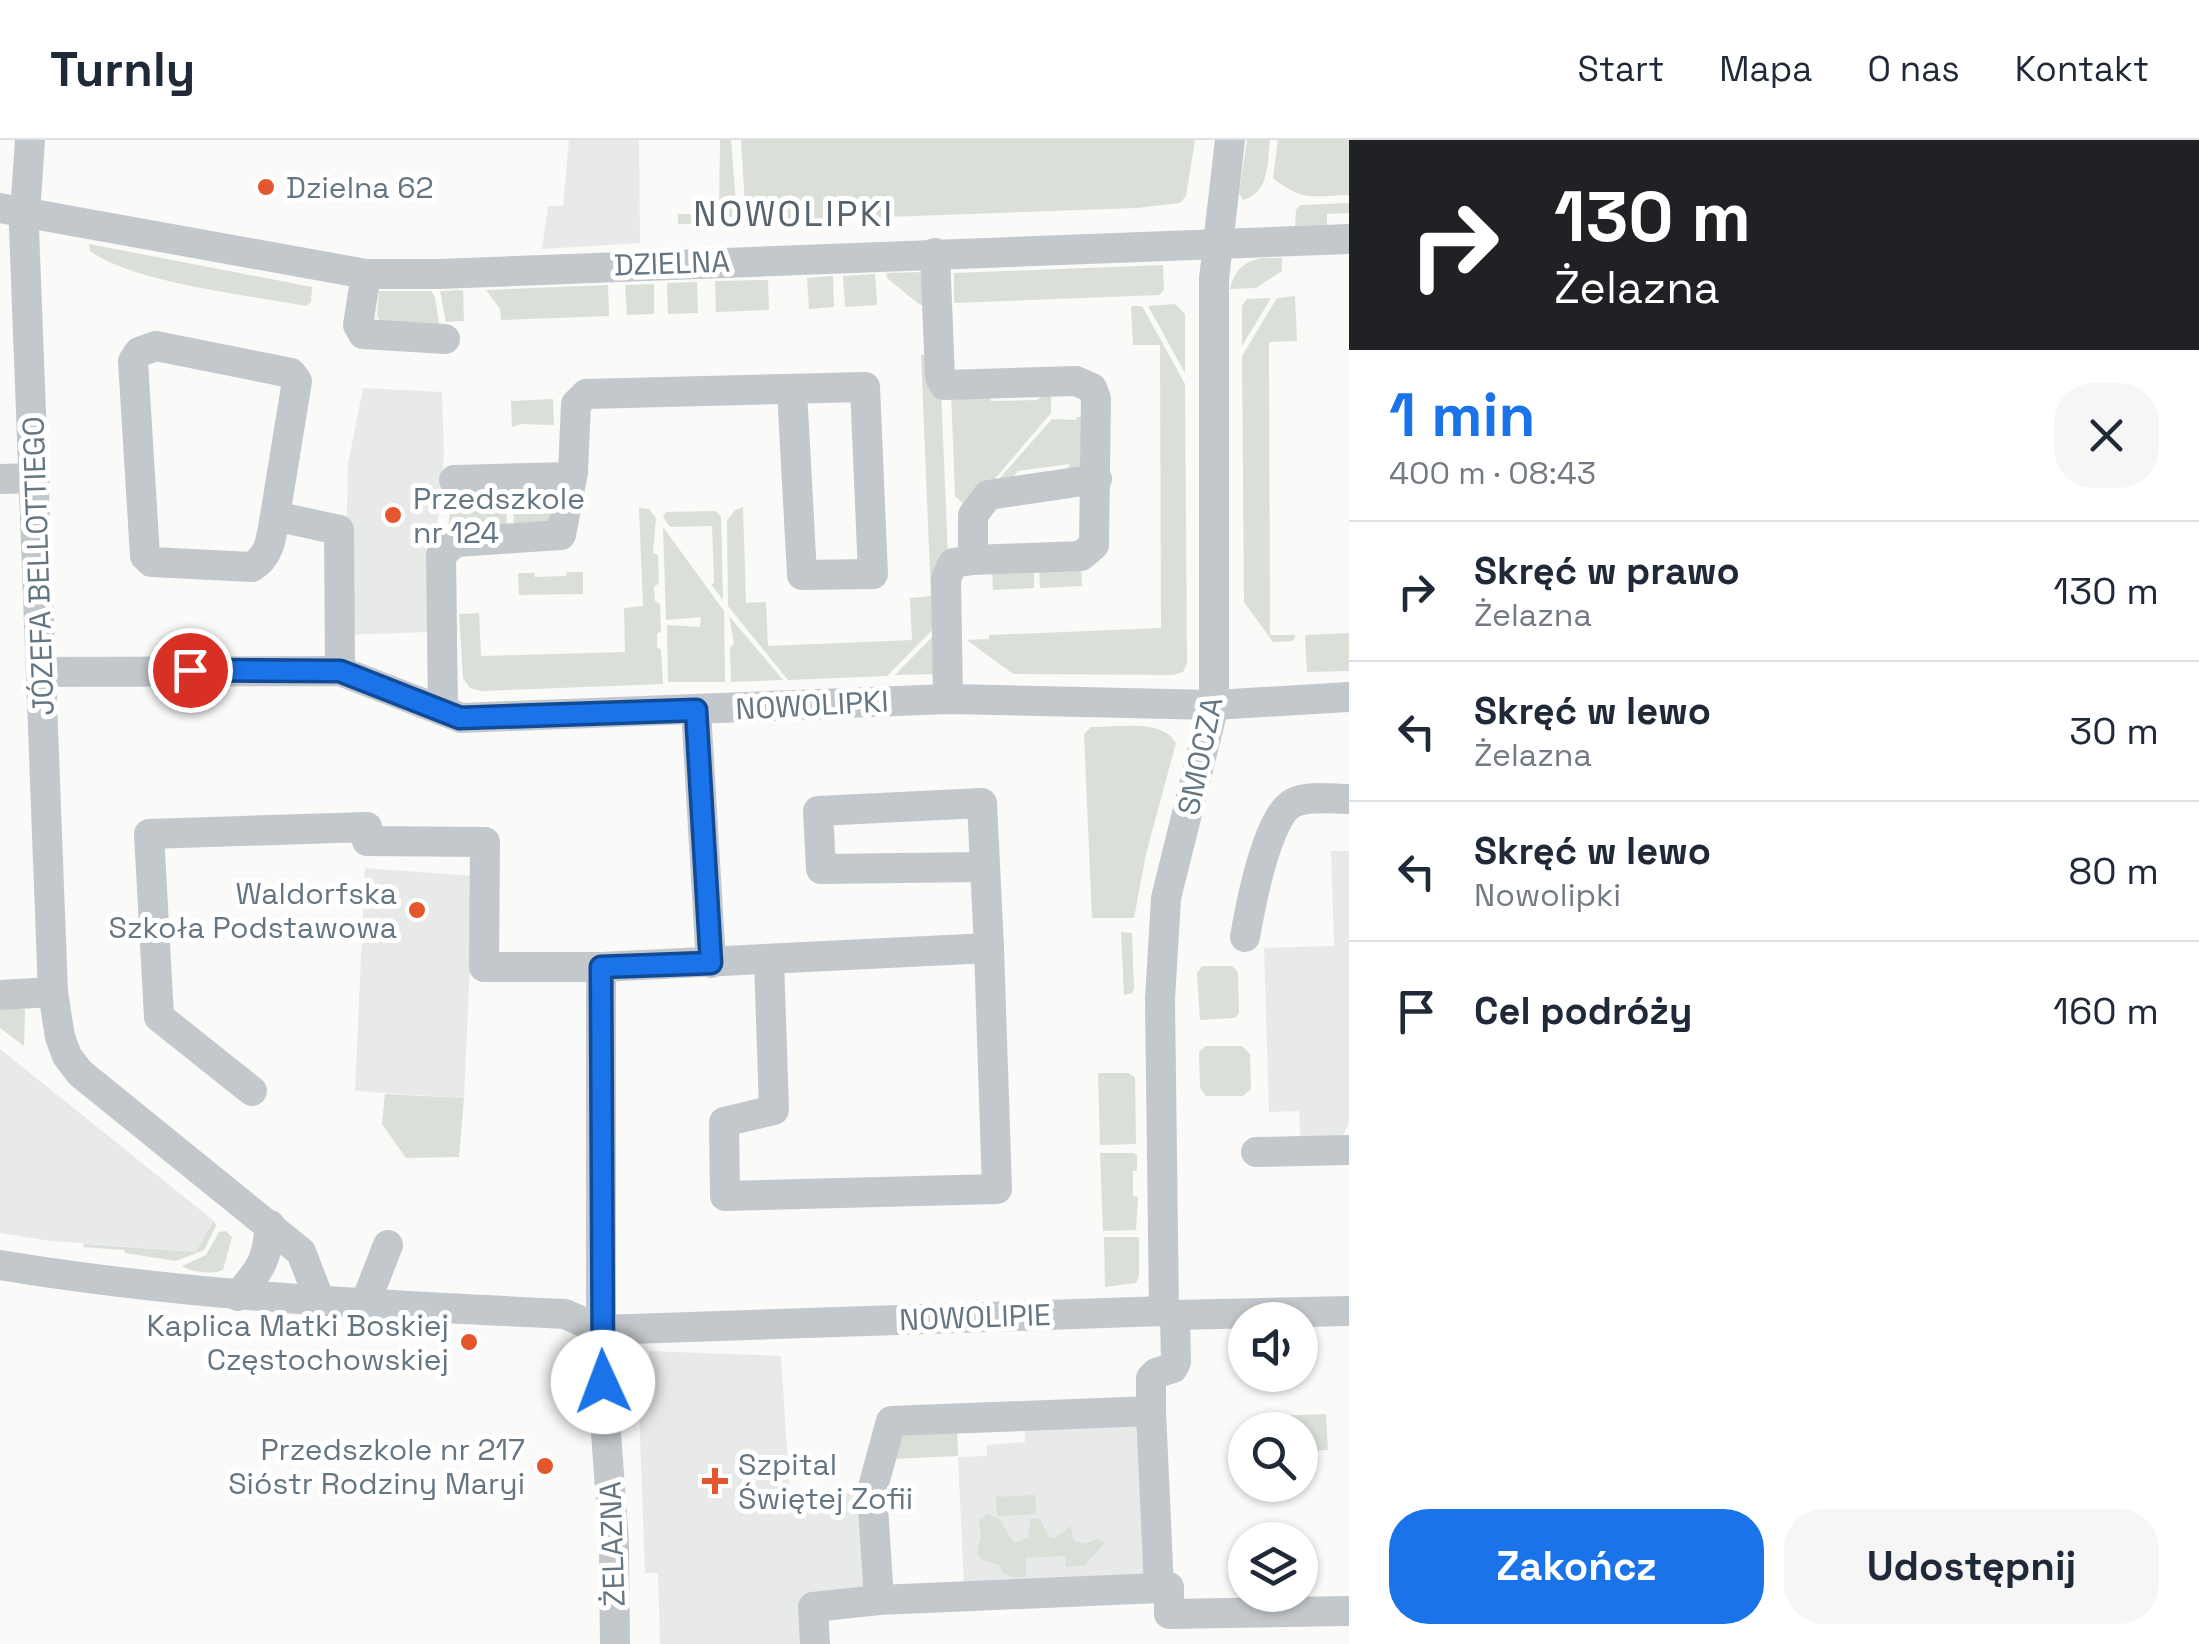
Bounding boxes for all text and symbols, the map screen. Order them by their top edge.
text: Turnly [50,39,195,100]
text: Start [1577,47,1664,91]
text: Mapa [1719,47,1812,91]
text: O nas [1867,47,1960,91]
text: Kontakt [2015,47,2149,91]
place label: Dzielna 62 [286,168,434,207]
text: 130 m [1554,172,1751,261]
marker: Dzielna 62 [255,176,277,198]
icon: right [1389,180,1519,310]
district label: NOWOLIPKI [693,192,895,236]
street label: DZIELNA [613,241,731,285]
text: Żelazna [1554,259,1720,316]
text: 1 min [1389,377,1536,454]
button: close [2054,383,2159,488]
street label: JÓZEFA BELLOTTIEGO [13,416,63,716]
text: 400 m · 08:43 [1389,453,1596,493]
place label: Przedszkole nr 124 [413,479,585,552]
marker: Przedszkole nr 124 [382,504,404,526]
text: Skręć w prawo [1474,547,1740,595]
icon: right [1389,564,1444,619]
text: 130 m [2053,567,2159,615]
text: Żelazna [1474,595,1592,635]
pin [148,628,233,713]
icon: arrive [163,643,218,698]
street label: NOWOLIPKI [734,682,890,728]
text: Skręć w lewo [1474,687,1711,735]
street label: SMOCZA [1168,693,1232,819]
icon: left [1389,704,1444,759]
text: 30 m [2069,707,2159,755]
text: Żelazna [1474,735,1592,775]
text: Skręć w lewo [1474,827,1711,875]
icon: left [1389,844,1444,899]
text: 80 m [2069,847,2159,895]
place label: Waldorfska Szkoła Podstawowa [109,874,397,947]
text: Nowolipki [1474,875,1621,915]
marker: Waldorfska Szkoła Podstawowa [406,899,428,921]
icon: arrive [1389,984,1444,1039]
text: Cel podróży [1474,987,1692,1035]
text: 160 m [2053,987,2159,1035]
street label: NOWOLIPIE [898,1295,1052,1339]
map controls [1228,1302,1318,1612]
button: sound [1228,1302,1318,1392]
place label: Kaplica Matki Boskiej Częstochowskiej [146,1306,449,1379]
position arrow [551,1330,655,1434]
marker: Kaplica Matki Boskiej Częstochowskiej [458,1331,480,1353]
button: search [1228,1412,1318,1502]
place label: Przedszkole nr 217 Sióstr Rodziny Maryi [228,1430,525,1503]
place label: Szpital Świętej Zofii [738,1445,913,1518]
marker: Przedszkole nr 217 Sióstr Rodziny Maryi [534,1455,556,1477]
marker: Szpital Świętej Zofii [702,1468,728,1494]
street label: ŻELAZNA [590,1480,634,1607]
button: Zakończ [1389,1509,1764,1624]
button: Udostępnij [1784,1509,2159,1624]
button: layers [1228,1522,1318,1612]

